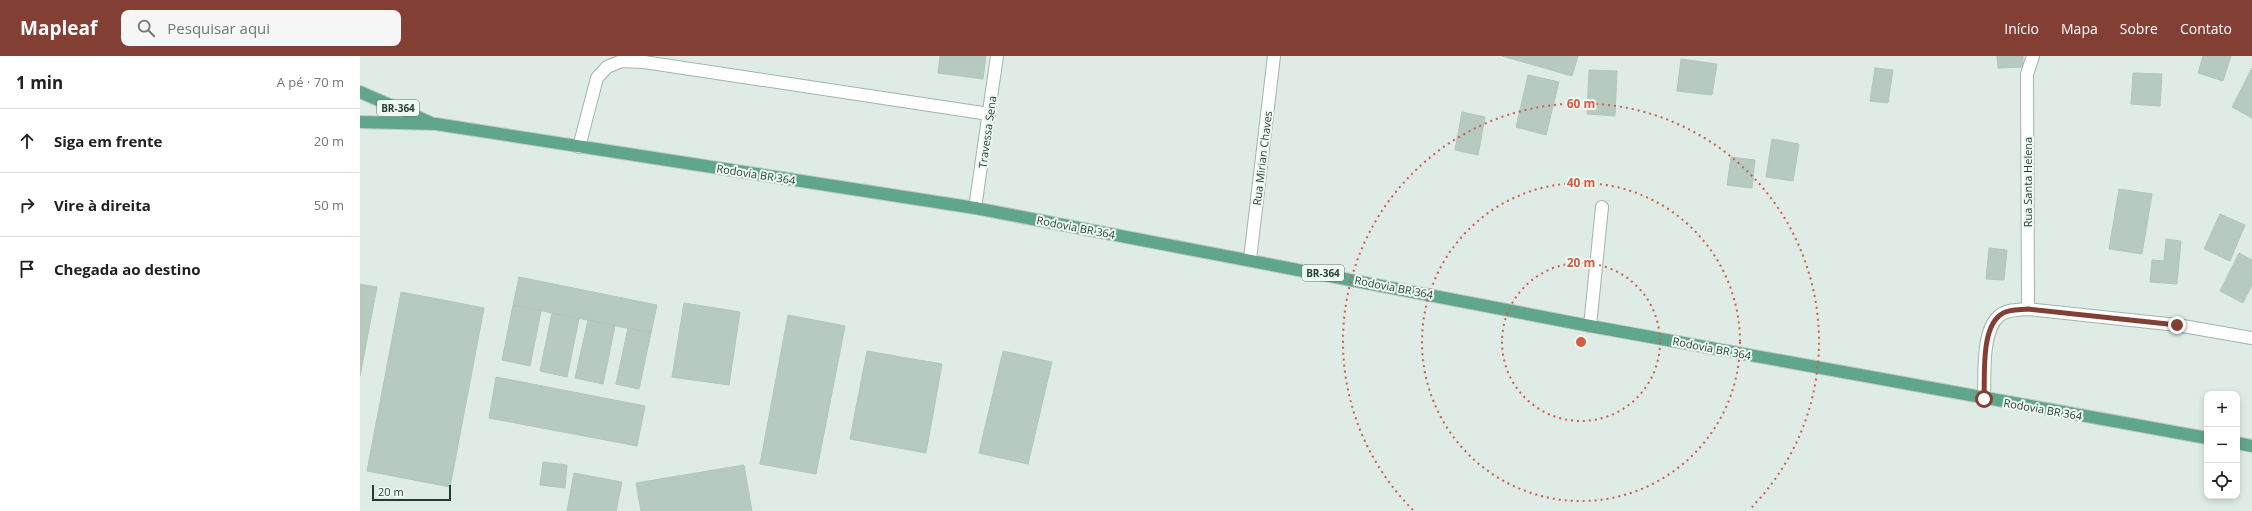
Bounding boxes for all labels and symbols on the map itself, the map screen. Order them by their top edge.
street label: Travessa Sena [975,95,999,169]
text: 60 m [1567,95,1595,112]
road number: BR-364 [377,100,419,116]
street label: Rua Mirian Chaves [1249,110,1275,206]
street label: Rua Santa Helena [2020,137,2035,227]
street label: Rodovia BR 364 [716,160,797,188]
text: 40 m [1567,174,1595,191]
street label: Rodovia BR 364 [1035,212,1117,242]
text: 20 m [1567,254,1595,271]
road number: BR-364 [1302,265,1344,281]
street label: Rodovia BR 364 [1353,272,1435,302]
route end [2168,316,2186,334]
street label: Rodovia BR 364 [1671,333,1753,363]
centre of rings [1574,335,1588,349]
route start [1975,390,1993,408]
street label: Rodovia BR 364 [2002,395,2084,423]
scale bar [372,483,451,502]

